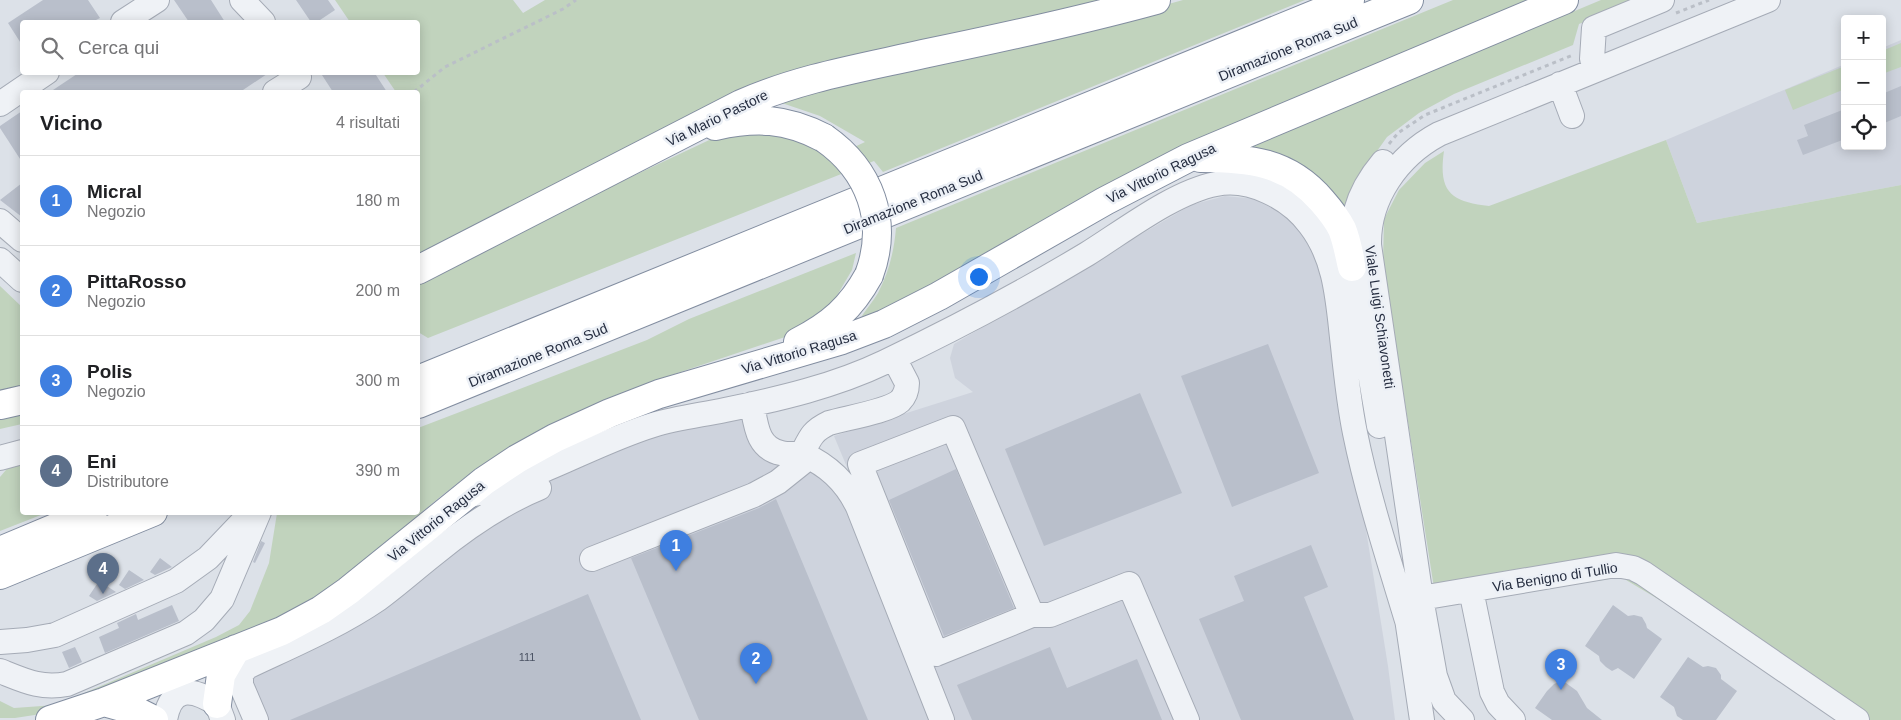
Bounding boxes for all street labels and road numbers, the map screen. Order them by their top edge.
street label: Diramazione Roma Sud [1216,14,1360,84]
street label: Via Mario Pastore [664,86,771,150]
street label: Via Vittorio Ragusa [1104,140,1218,206]
street label: Diramazione Roma Sud [841,167,985,237]
street label: Viale Luigi Schiavonetti [1362,244,1398,390]
street label: Diramazione Roma Sud [466,320,610,390]
street label: Via Vittorio Ragusa [740,327,859,377]
street label: Via Vittorio Ragusa [385,477,488,565]
street label: Via Benigno di Tullio [1491,559,1619,595]

